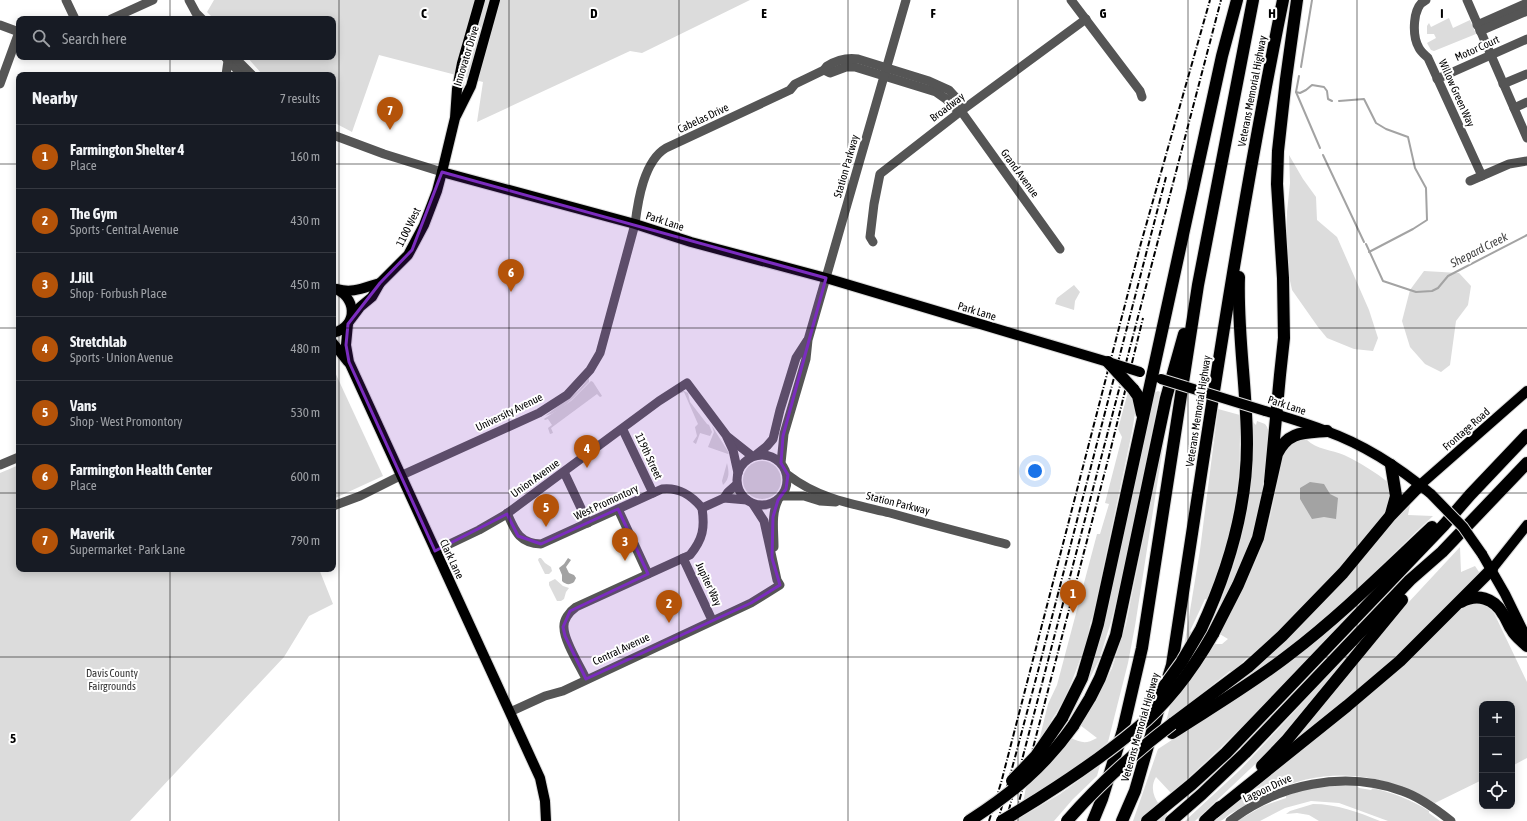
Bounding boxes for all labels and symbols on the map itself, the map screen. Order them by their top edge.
text: C [421,6,427,21]
text: D [590,6,598,21]
text: E [761,6,767,21]
text: F [930,6,936,21]
text: G [1100,6,1107,21]
text: H [1268,6,1276,21]
text: I [1440,6,1444,21]
street label: Innovator Drive [451,24,481,88]
street label: Motor Court [1453,33,1501,63]
street label: Veterans Memorial Highway [1235,34,1269,148]
street label: Willow Green Way [1437,57,1477,129]
street label: Broadway [927,90,967,124]
pin: 7 [377,97,403,130]
street label: Cabelas Drive [676,101,730,135]
street label: Station Parkway [831,133,861,199]
street label: Grand Avenue [999,147,1041,199]
street label: 1100 West [393,206,423,248]
street label: Park Lane [644,209,686,233]
water label: Shepard Creek [1447,229,1511,271]
pin: 6 [498,259,524,292]
street label: Park Lane [956,299,998,323]
street label: Veterans Memorial Highway [1183,354,1213,468]
street label: University Avenue [474,391,544,433]
street label: Park Lane [1266,393,1308,417]
street label: Frontage Road [1440,405,1492,453]
street label: 119th Street [633,431,665,481]
pin: 4 [574,435,600,468]
street label: Union Avenue [508,456,562,500]
your location [1025,461,1045,481]
street label: West Promontory [572,482,640,522]
street label: Station Parkway [865,489,931,517]
pin: 5 [533,494,559,527]
pin: 3 [612,528,638,561]
street label: Clark Lane [438,537,466,581]
street label: Jupiter Way [694,560,724,608]
pin: 1 [1060,580,1086,613]
pin: 2 [656,590,682,623]
street label: Central Avenue [591,631,651,667]
park label: Davis County Fairgrounds [86,667,139,692]
street label: Veterans Memorial Highway [1119,671,1161,783]
text: 5 [10,731,16,746]
street label: Lagoon Drive [1241,771,1293,805]

